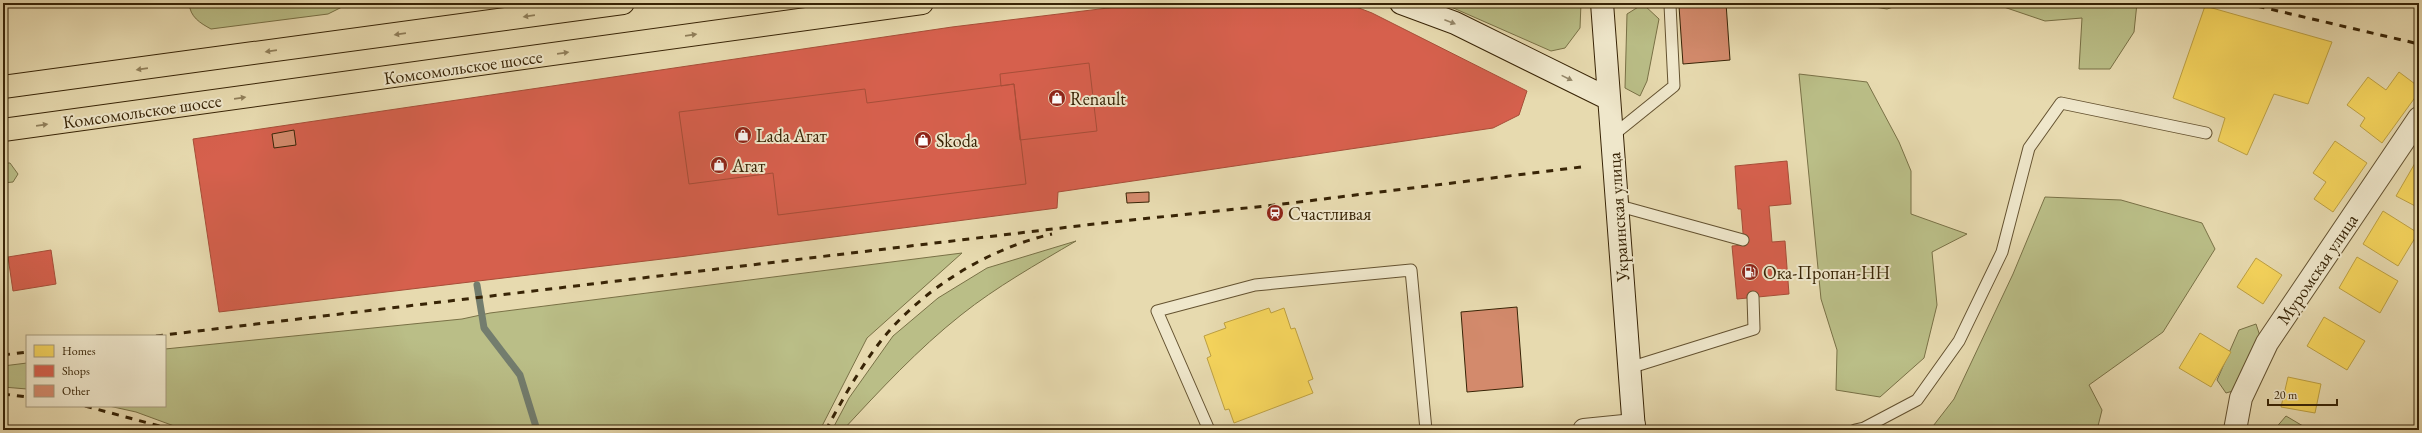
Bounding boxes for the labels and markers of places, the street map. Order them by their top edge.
place label: Renault [1070,87,1126,110]
shop icon: Renault [1047,88,1067,108]
place label: Lada Агат [756,124,828,147]
shop icon: Lada Агат [733,125,753,145]
place label: Skoda [936,129,979,152]
shop icon: Skoda [913,130,933,150]
place label: Агат [731,154,766,177]
shop icon: Агат [709,155,729,175]
place label: Счастливая [1288,202,1371,225]
station icon: Счастливая [1265,203,1285,223]
place label: Ока-Пропан-НН [1763,261,1890,284]
fuel station icon: Ока-Пропан-НН [1740,262,1760,282]

